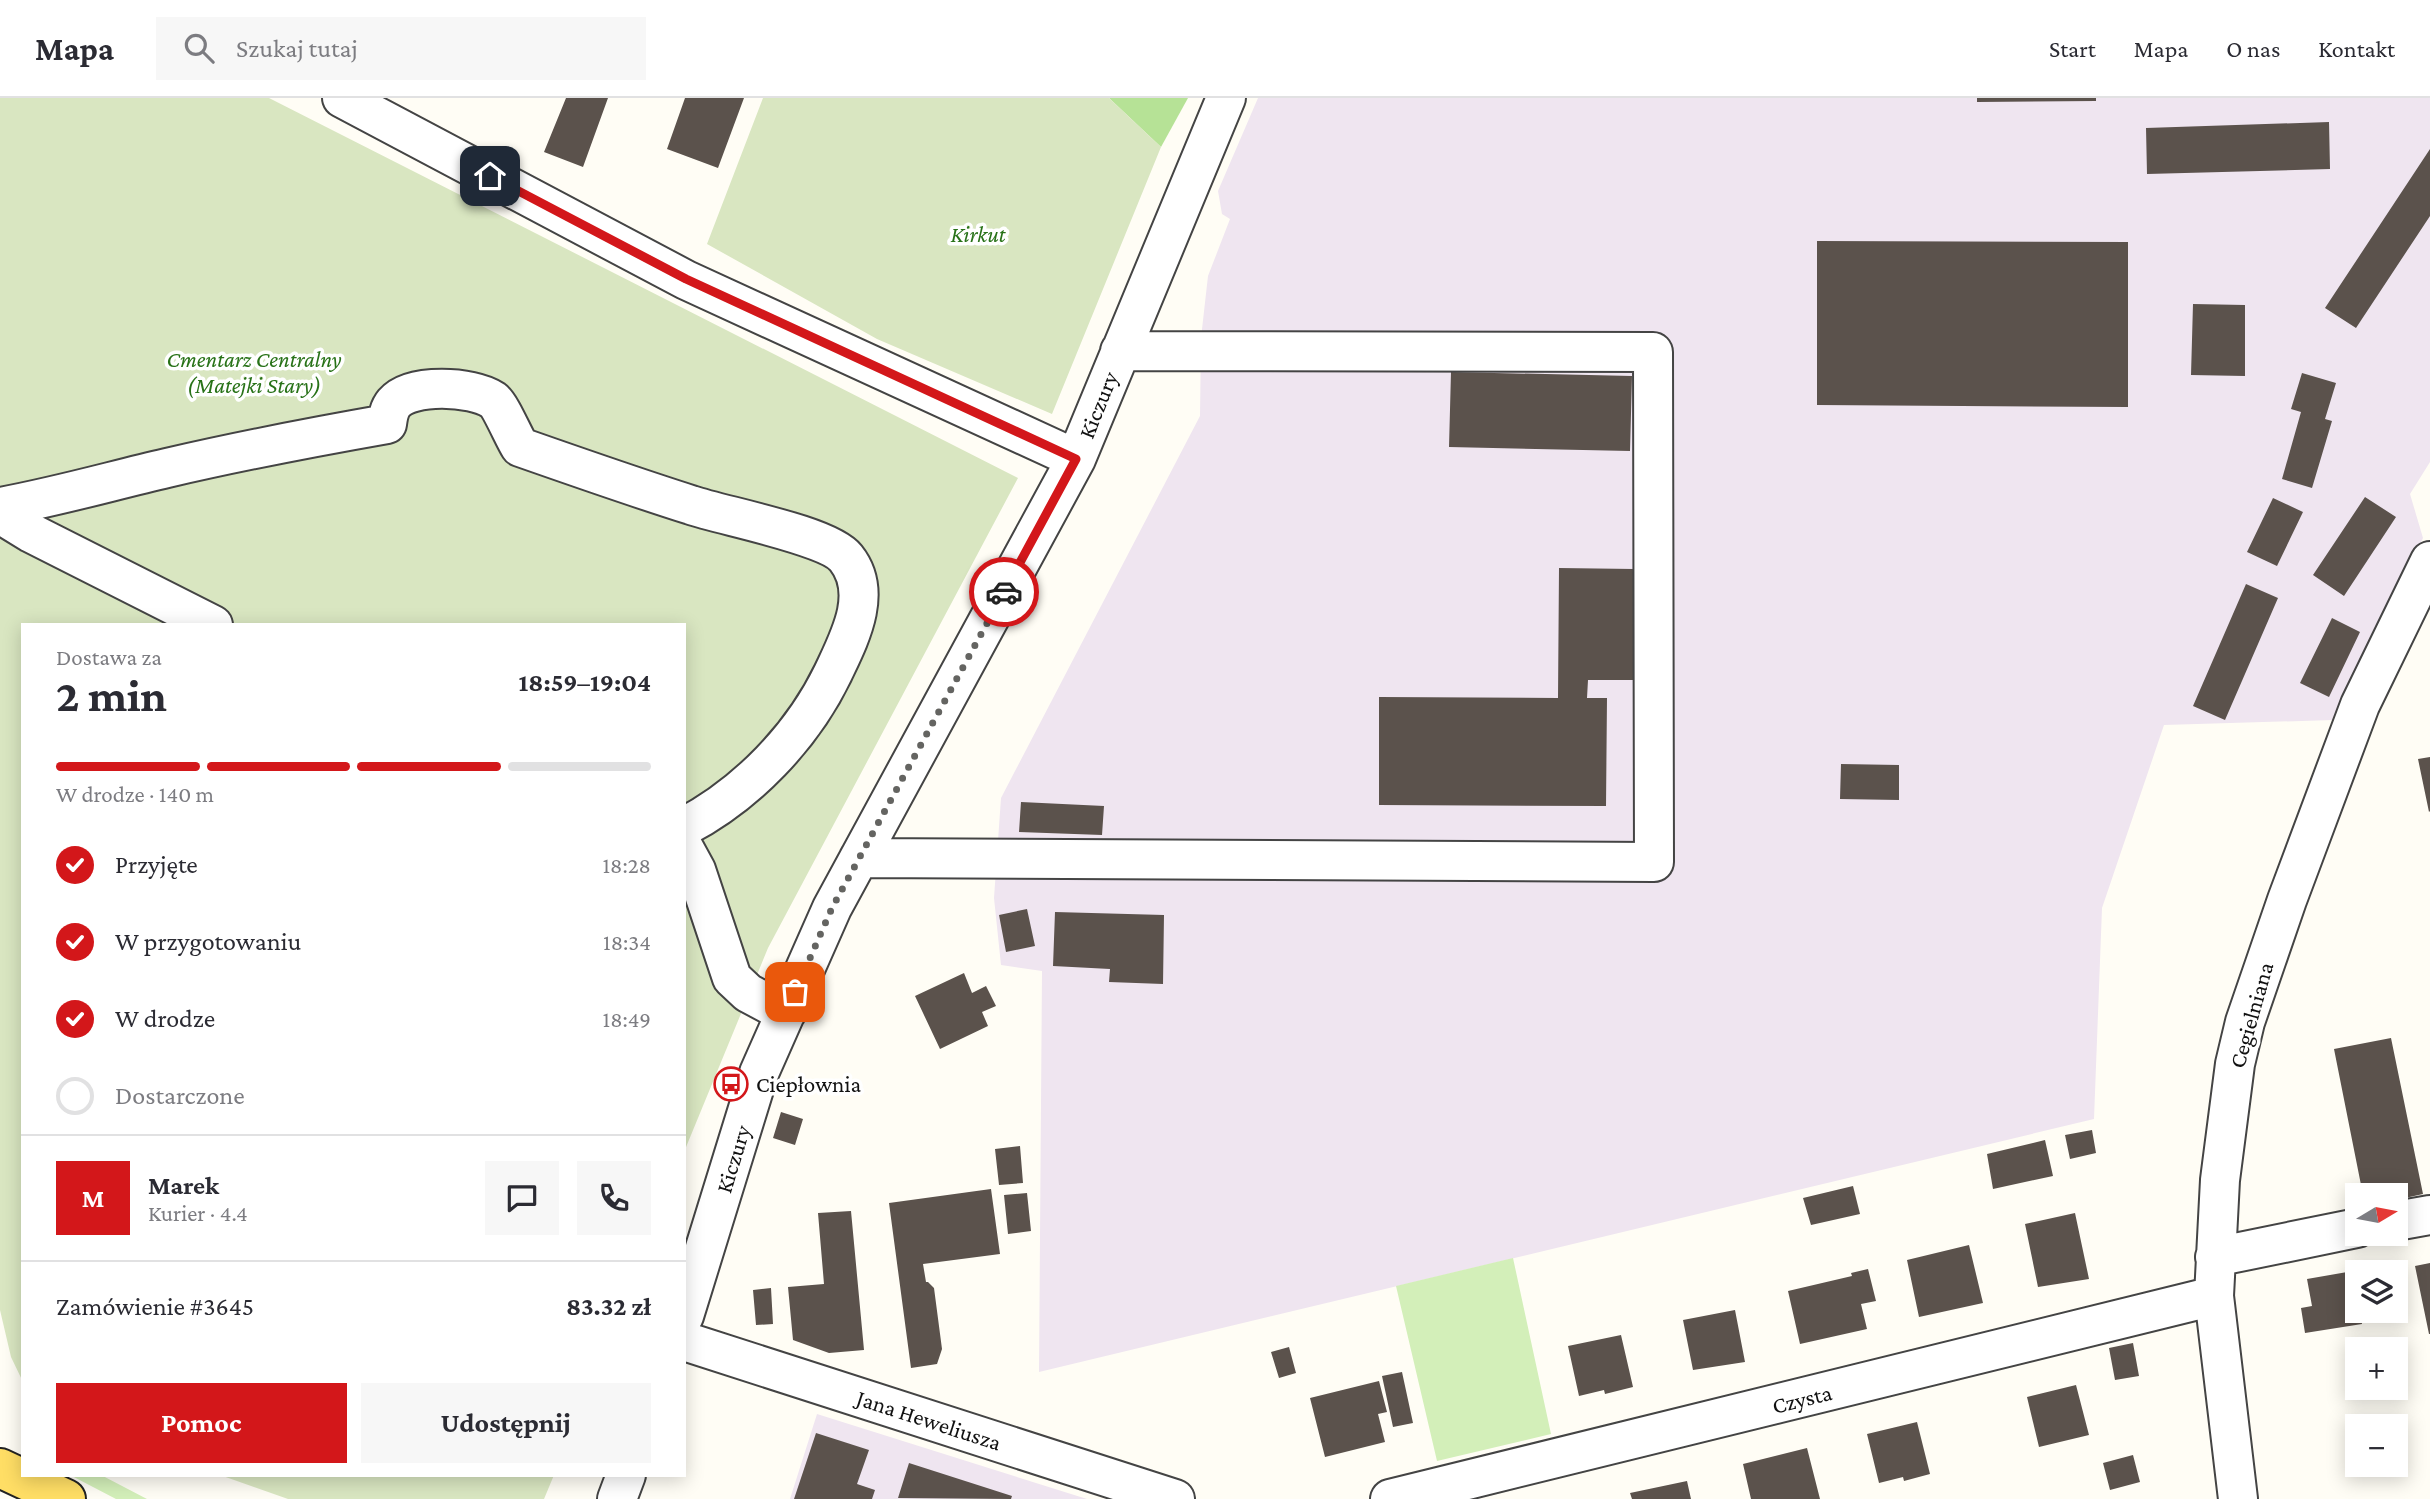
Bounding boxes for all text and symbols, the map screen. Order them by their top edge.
search box [156,17,646,80]
icon: search [180,29,218,67]
text: Mapa [35,30,114,67]
text: Szukaj tutaj [236,34,358,63]
text: Start [2049,35,2096,62]
text: Mapa [2134,35,2188,62]
text: O nas [2226,35,2280,62]
text: Kontakt [2318,35,2395,62]
pin [460,146,520,206]
icon: home [471,157,509,195]
park label: Kirkut [950,221,1007,247]
park label: Cmentarz Centralny (Matejki Stary) [166,346,342,399]
street label: Kiczury [1073,368,1123,442]
courier [969,557,1039,627]
icon: car [985,573,1023,611]
text: Dostawa za [56,644,162,670]
text: 18:59–19:04 [519,668,651,697]
text: 2 min [56,670,167,721]
text: W drodze · 140 m [56,781,214,807]
icon: check [56,846,94,884]
text: Przyjęte [115,850,198,879]
text: 18:28 [602,852,651,878]
icon: check [56,923,94,961]
text: W przygotowaniu [115,927,301,956]
text: 18:34 [603,929,651,955]
street label: Cegielniana [2223,959,2279,1071]
pin [765,962,825,1022]
icon: bag [776,973,814,1011]
icon: check [56,1000,94,1038]
text: W drodze [115,1004,215,1033]
text: 18:49 [603,1006,651,1032]
bus stop icon: Ciepłownia [712,1065,750,1103]
place label: Ciepłownia [756,1071,861,1097]
text: Dostarczone [115,1081,245,1110]
street label: Kiczury [710,1122,756,1196]
button: chat [485,1161,559,1235]
button: phone [577,1161,651,1235]
text: Marek [148,1171,219,1200]
north arrow [2345,1183,2408,1246]
map controls [2345,1183,2408,1477]
text: M [82,1184,104,1213]
text: Kurier · 4.4 [148,1200,248,1226]
button: layers [2345,1260,2408,1323]
text: Zamówienie #3645 [56,1292,254,1321]
text: 83.32 zł [566,1292,651,1321]
button: + [2345,1337,2408,1400]
street label: Czysta [1769,1379,1835,1419]
button: Pomoc [56,1383,347,1463]
button: Udostępnij [361,1383,651,1463]
street label: Jana Heweliusza [852,1384,1005,1456]
button: − [2345,1414,2408,1477]

